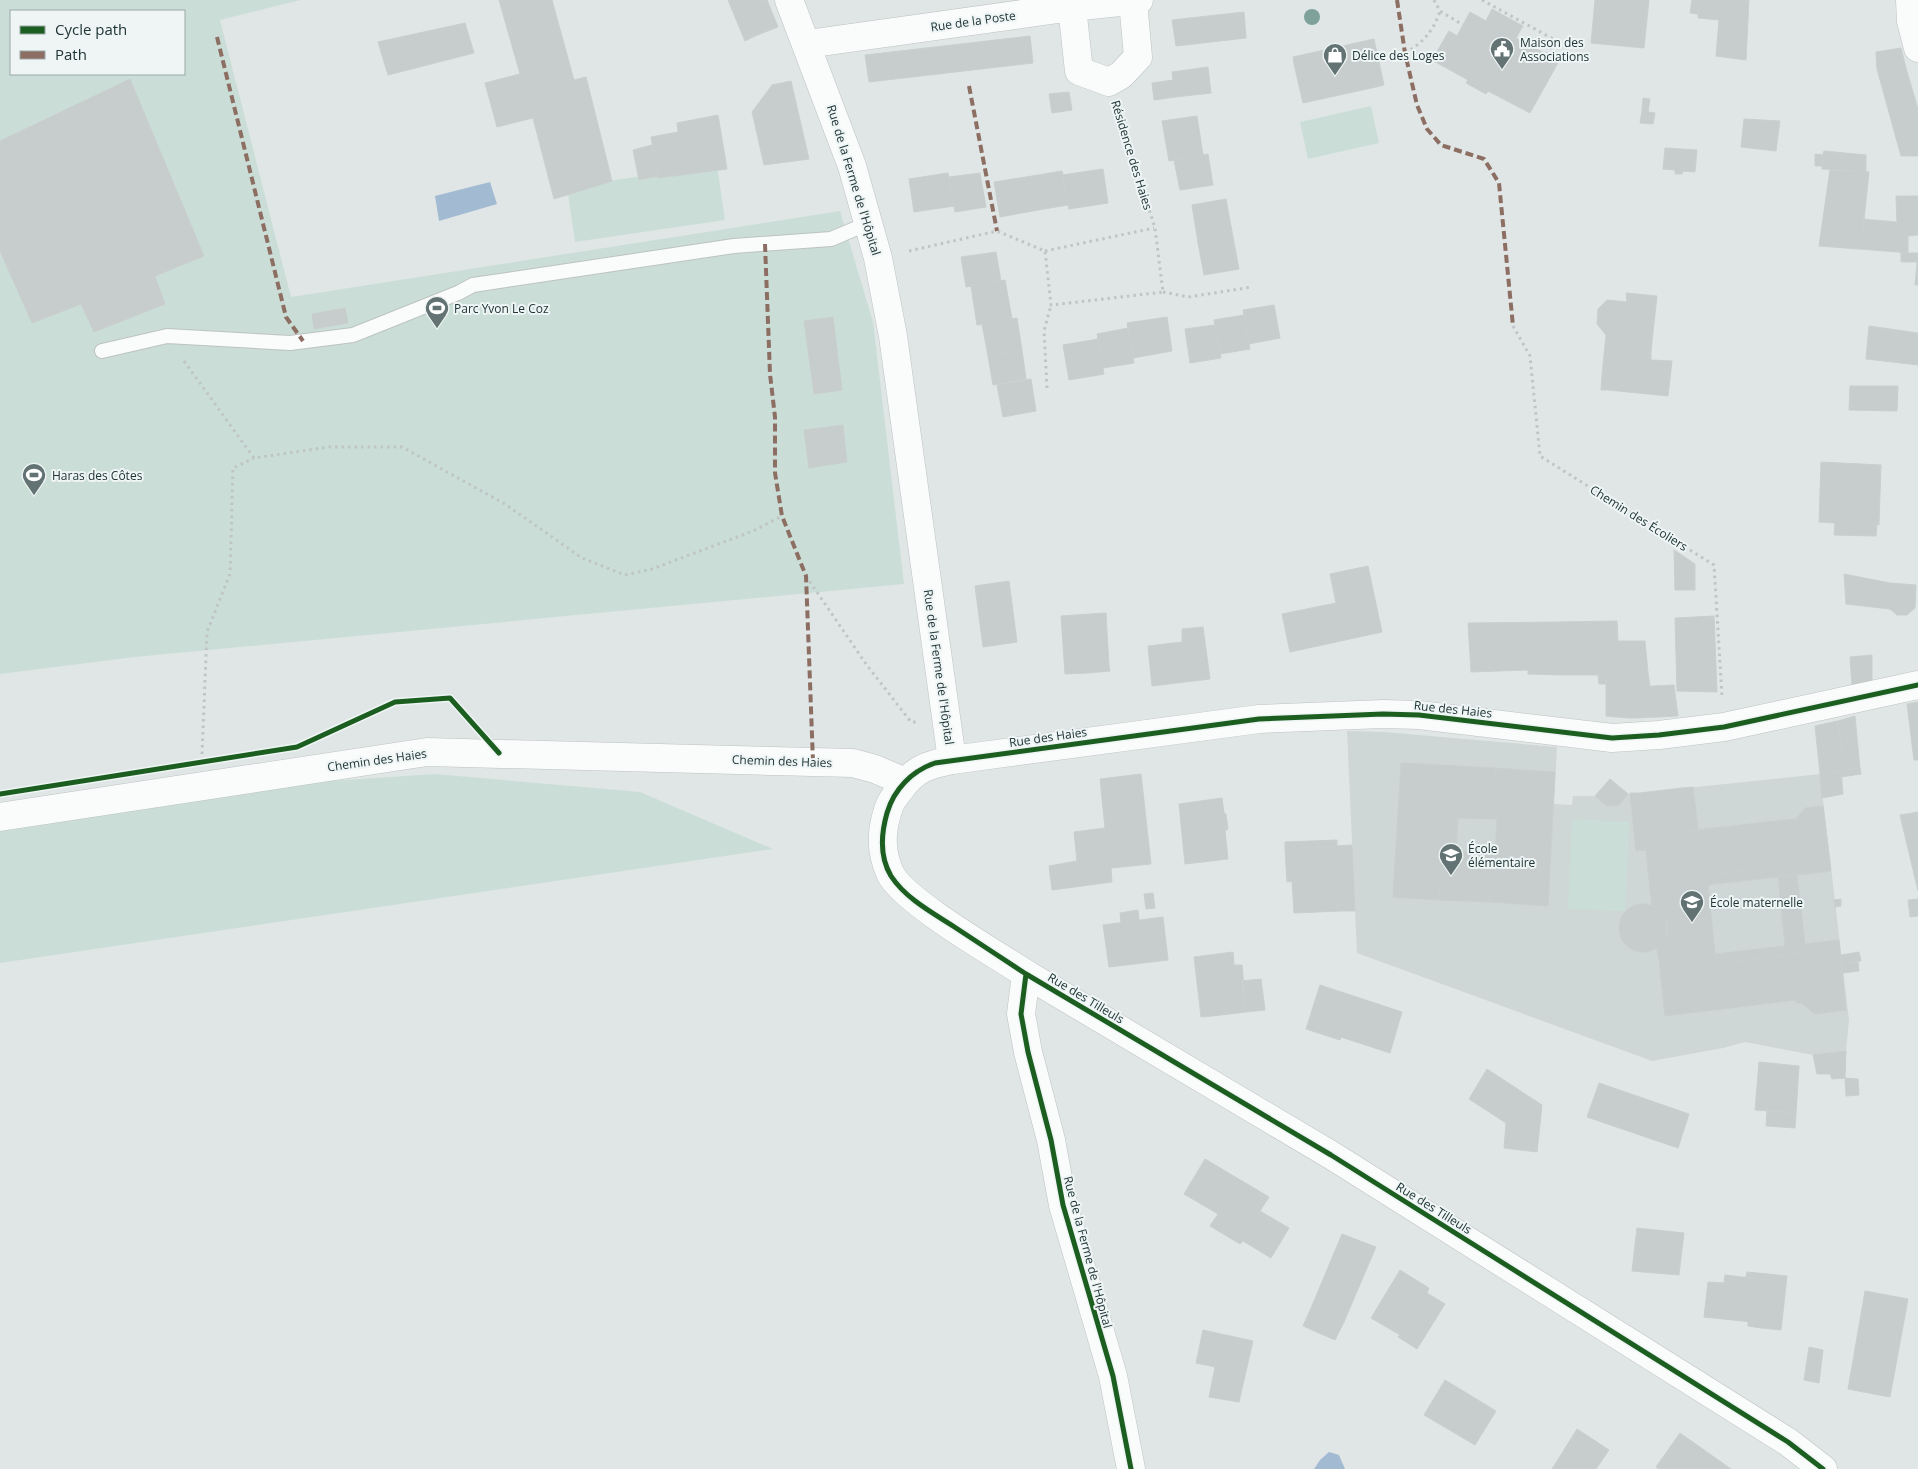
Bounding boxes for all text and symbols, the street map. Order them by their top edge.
street label: Rue de la Poste [929,7,1017,35]
legend [10,10,185,75]
text: Cycle path [55,19,127,39]
place label: Maison des Associations [1520,34,1590,65]
public building icon: Maison des Associations [1489,36,1515,70]
shop icon: Délice des Loges [1322,42,1348,76]
text: Path [55,44,87,64]
place label: Délice des Loges [1352,47,1445,64]
street label: Résidence des Haies [1107,98,1157,212]
street label: Rue de la Ferme de l'Hôpital [823,103,885,257]
sports icon: Parc Yvon Le Coz [424,295,450,329]
place label: Parc Yvon Le Coz [454,300,549,317]
sports icon: Haras des Côtes [21,462,47,496]
place label: Haras des Côtes [52,467,143,484]
street label: Chemin des Écoliers [1587,481,1691,555]
street label: Rue de la Ferme de l'Hôpital [920,588,958,746]
street label: Rue des Haies [1413,696,1493,722]
street label: Rue des Haies [1008,723,1088,751]
street label: Chemin des Haies [326,745,428,775]
street label: Chemin des Haies [732,751,833,771]
place label: École élémentaire [1468,840,1536,871]
school or university icon: École élémentaire [1438,842,1464,876]
school or university icon: École maternelle [1679,889,1705,923]
place label: École maternelle [1710,894,1803,911]
street label: Rue des Tilleuls [1045,969,1128,1028]
street label: Rue de la Ferme de l'Hôpital [1060,1174,1116,1330]
street label: Rue des Tilleuls [1393,1178,1475,1238]

